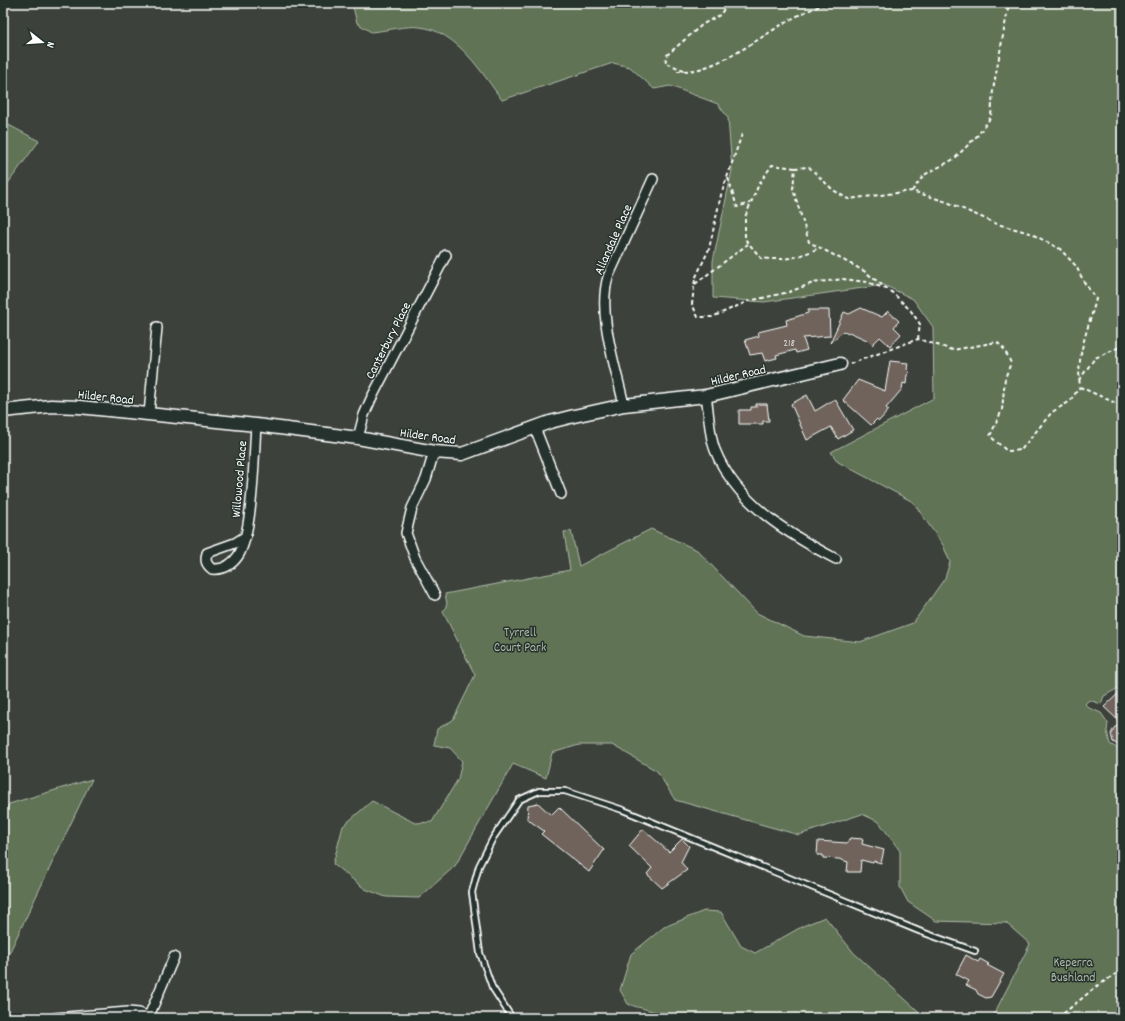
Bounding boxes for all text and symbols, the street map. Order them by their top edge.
north arrow [22,22,62,62]
text: N [41,39,58,50]
street label: Allandale Place [590,201,638,278]
street label: Canterbury Place [362,299,417,383]
house number: 218 [783,336,795,352]
street label: Hilder Road [709,361,768,392]
street label: Hilder Road [77,386,135,411]
street label: Hilder Road [399,424,457,451]
street label: Willowood Place [228,440,253,518]
park label: Tyrrell Court Park [494,624,546,658]
park label: Keperra Bushland [1051,954,1095,988]

